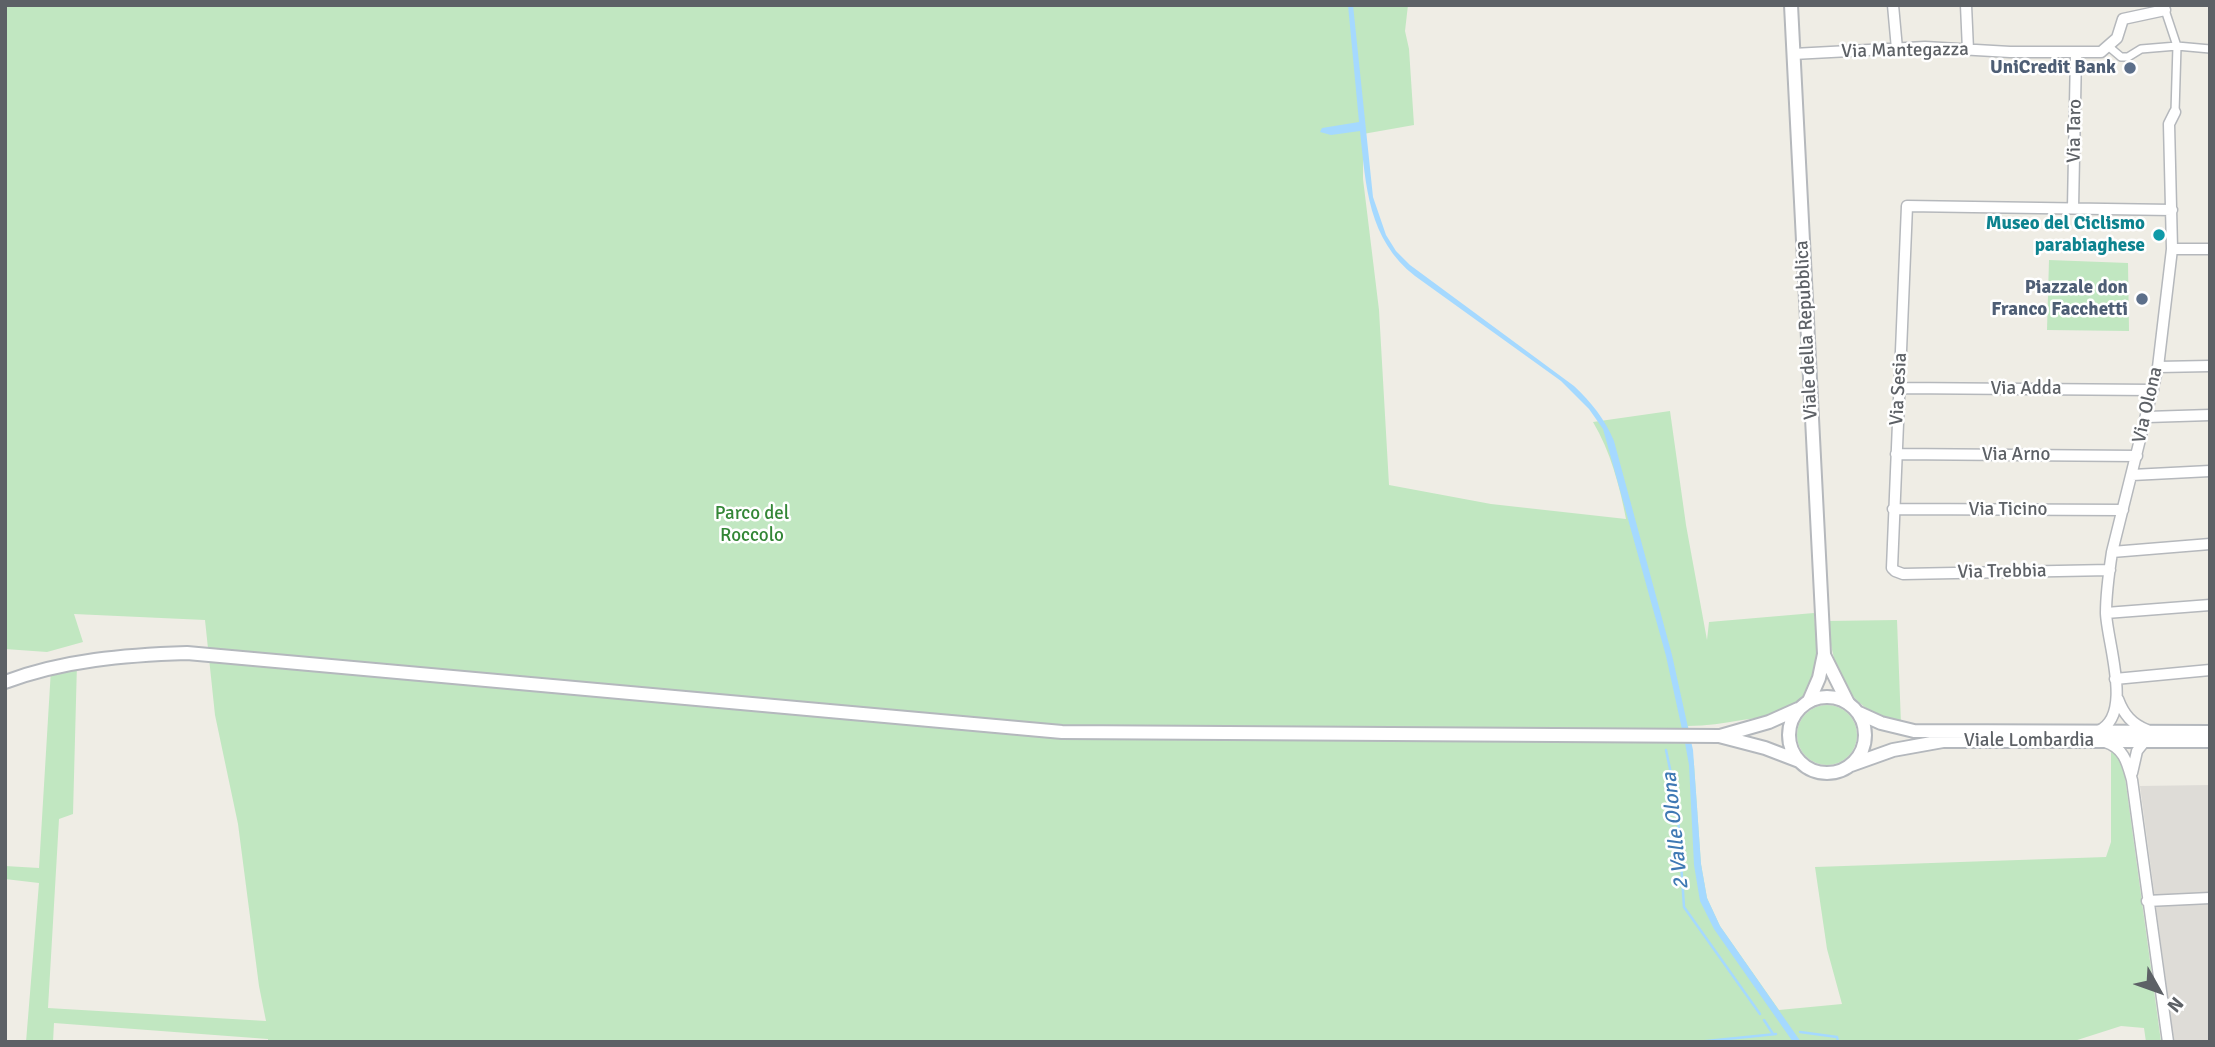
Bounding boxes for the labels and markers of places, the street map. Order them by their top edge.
place label: UniCredit Bank [1990,57,2116,79]
marker: UniCredit Bank [2122,60,2138,76]
place label: Museo del Ciclismo parabiaghese [1986,213,2145,257]
marker: Museo del Ciclismo parabiaghese [2151,227,2167,243]
place label: Piazzale don Franco Facchetti [1991,277,2128,321]
marker: Piazzale don Franco Facchetti [2134,291,2150,307]

